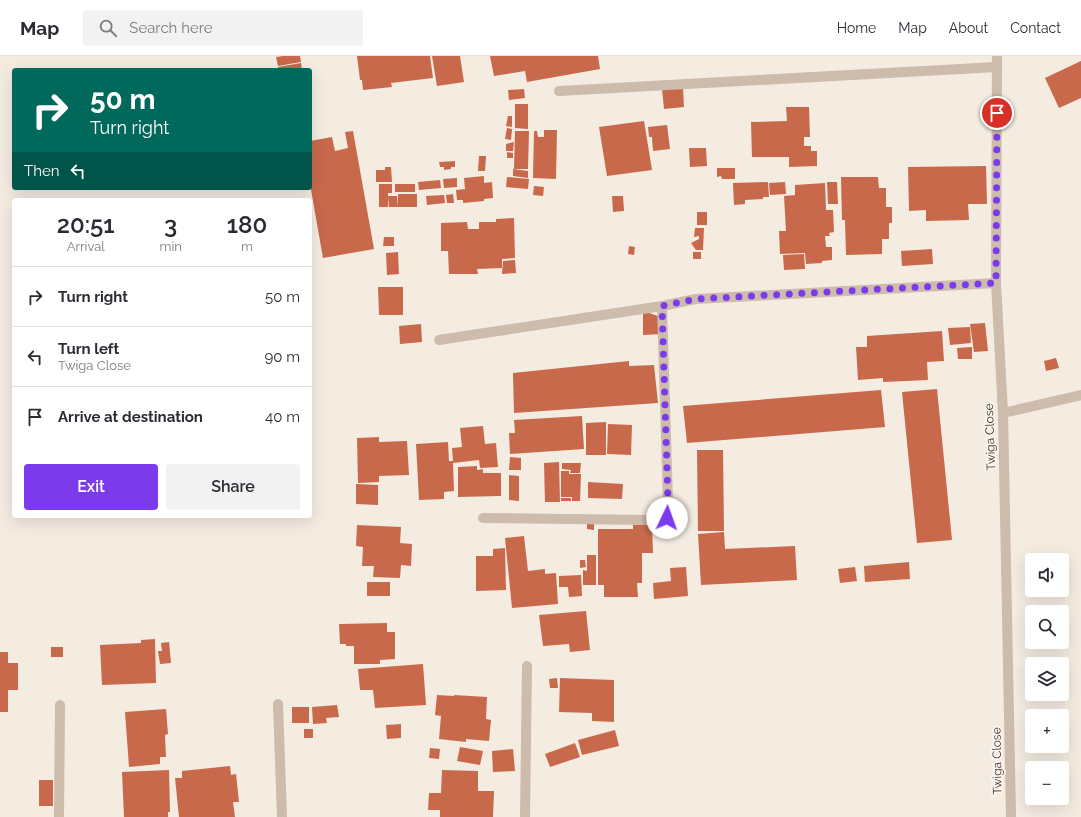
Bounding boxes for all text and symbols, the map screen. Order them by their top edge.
search box [83,10,363,46]
text: Map [20,17,59,39]
icon: search [97,17,119,39]
text: Search here [129,19,213,37]
text: Home [837,20,876,36]
text: Map [898,20,927,36]
text: About [949,20,988,36]
text: Contact [1010,20,1061,36]
text: 50 m [90,83,156,116]
icon: right [24,84,76,136]
pin [980,96,1014,130]
icon: arrive [986,102,1008,124]
text: Turn right [90,117,169,138]
icon: left [67,160,89,182]
text: Then [24,162,59,180]
text: 20:51 [57,210,115,239]
text: 3 [164,210,177,239]
text: 180 [227,210,267,239]
text: Arrival [67,239,105,254]
text: min [159,239,182,254]
text: m [241,239,253,254]
icon: right [24,286,46,308]
text: Turn right [58,288,128,306]
text: 50 m [265,288,300,306]
text: Turn left [58,340,119,358]
icon: left [24,346,46,368]
text: 90 m [264,348,300,366]
text: Twiga Close [58,358,131,373]
street label: Twiga Close [982,403,998,471]
icon: arrive [24,406,46,428]
text: Arrive at destination [58,408,203,426]
text: 40 m [265,408,300,426]
button: Exit [24,464,158,510]
button: Share [166,464,300,510]
position arrow [646,497,688,539]
map controls [1025,553,1069,805]
button: sound [1025,553,1069,597]
button: search [1025,605,1069,649]
button: layers [1025,657,1069,701]
button: + [1025,709,1069,753]
street label: Twiga Close [989,727,1005,795]
button: − [1025,761,1069,805]

